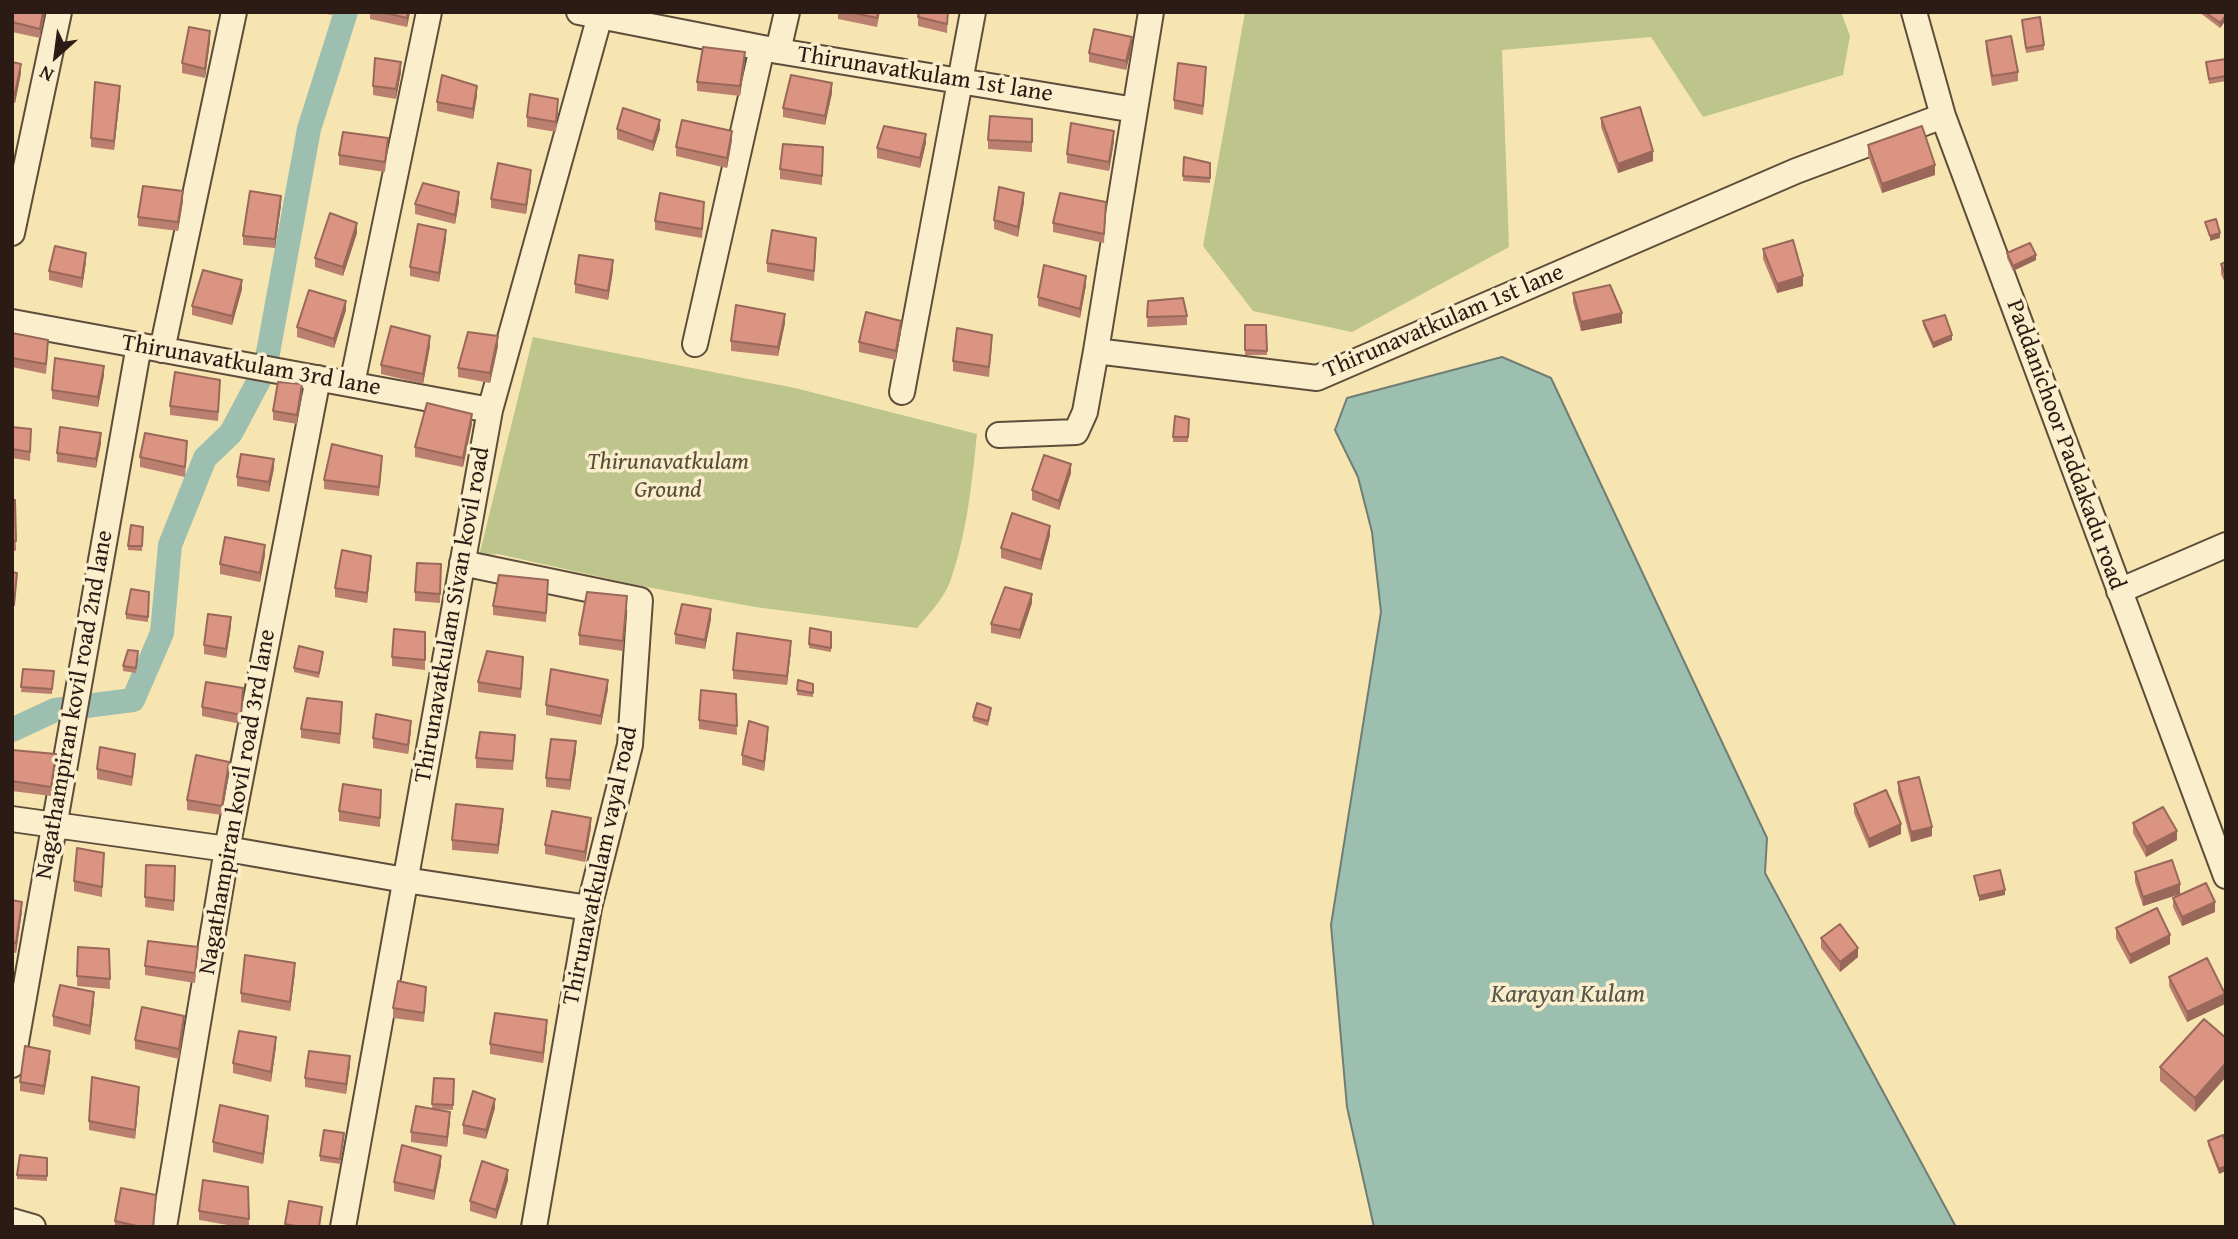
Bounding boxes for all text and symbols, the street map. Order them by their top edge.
north arrow [21,21,91,91]
street label: Thirunavatkulam 1st lane [795,41,1055,109]
text: N [34,59,58,90]
street label: Thirunavatkulam 1st lane [1320,258,1568,386]
street label: Paddanichoor Paddakadu road [1999,296,2131,594]
street label: Thirunavatkulam 3rd lane [119,329,383,403]
street label: Thirunavatkulam Sivan kovil road [409,445,497,785]
park label: Thirunavatkulam Ground [587,449,749,505]
street label: Nagathampiran kovil road 2nd lane [30,528,120,882]
street label: Nagathampiran kovil road 3rd lane [193,627,283,977]
street label: Thirunavatkulam vayal road [557,724,645,1008]
water label: Karayan Kulam [1491,979,1645,1011]

